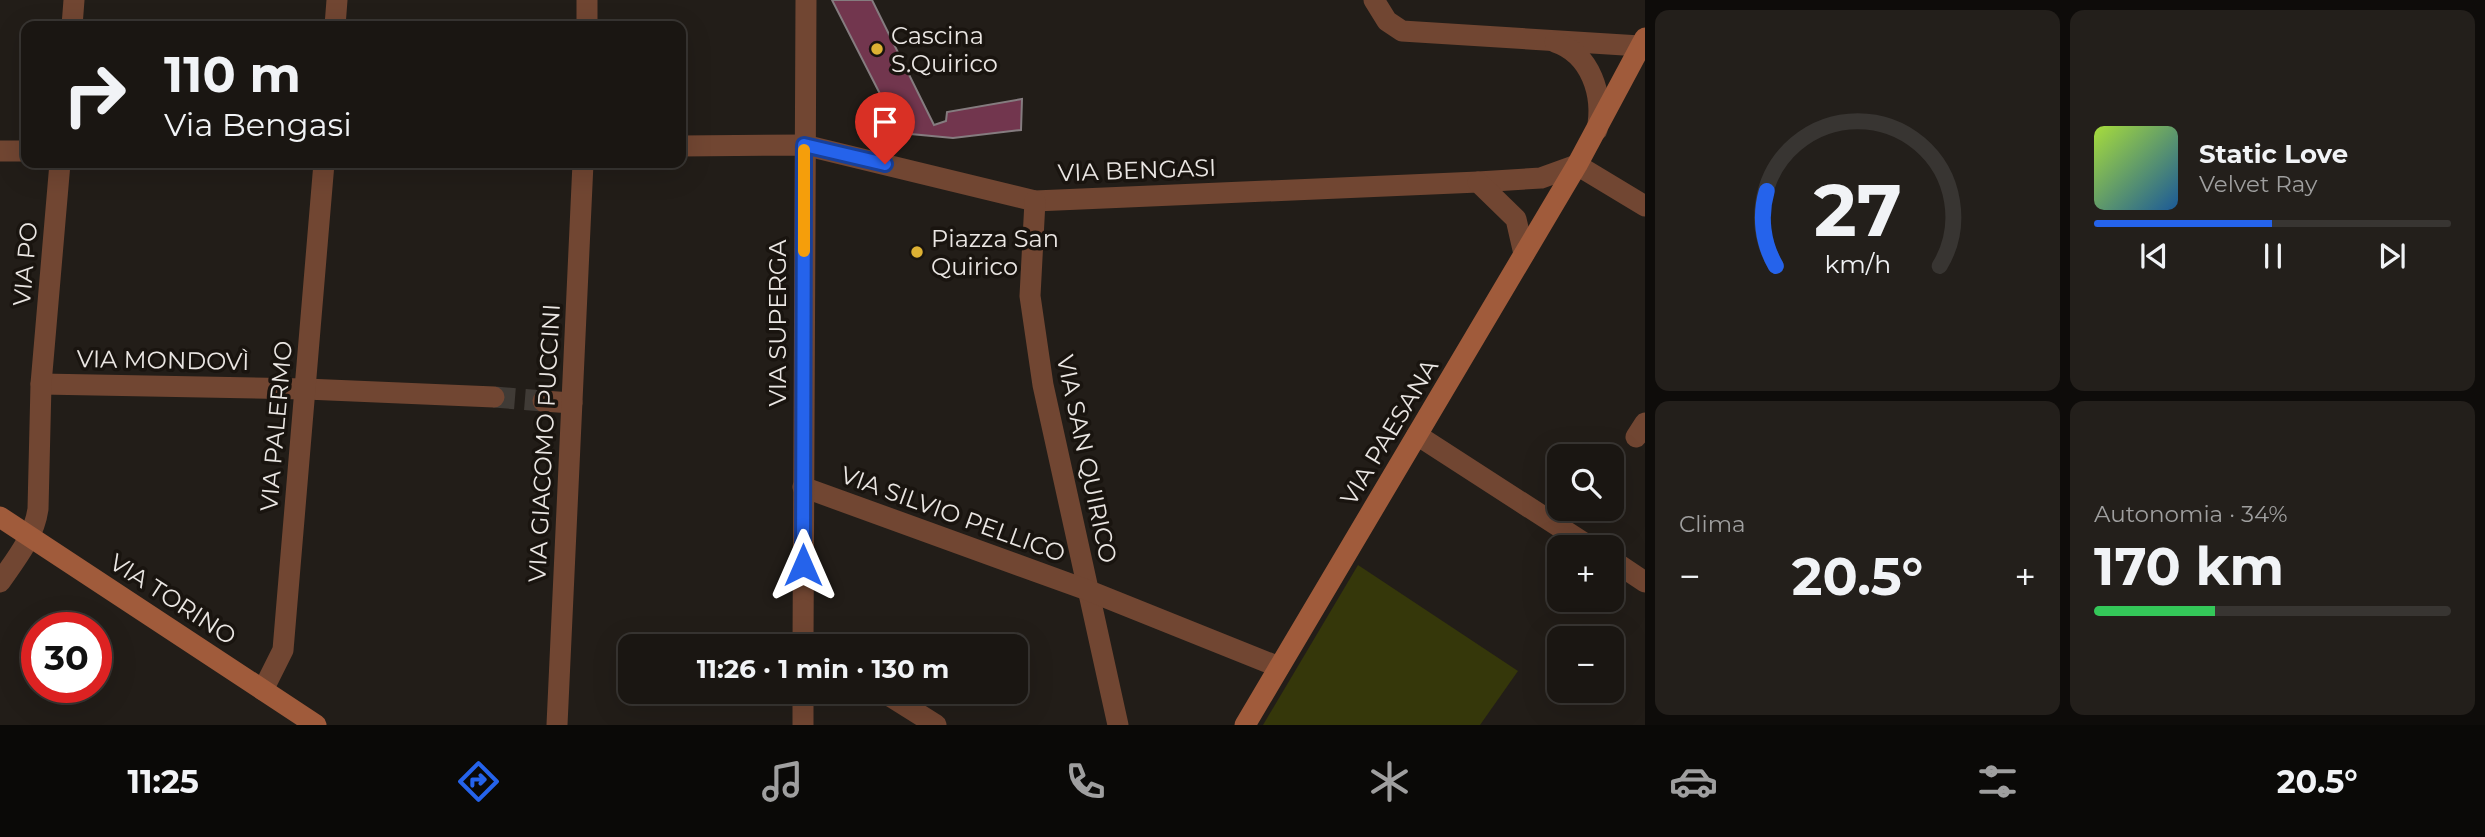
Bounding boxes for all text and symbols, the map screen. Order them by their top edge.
place label: Cascina S.Quirico [891,21,998,78]
marker: Cascina S.Quirico [869,41,885,57]
text: 110 m [164,45,301,104]
icon: right [49,49,140,140]
pin [855,92,915,164]
icon: arrive [866,103,904,141]
text: Via Bengasi [164,105,352,144]
text: Static Love [2199,138,2348,170]
street label: VIA BENGASI [1057,153,1217,187]
text: 27 [1813,167,1902,255]
text: Velvet Ray [2199,170,2317,198]
street label: VIA PO [7,221,43,307]
place label: Piazza San Quirico [931,224,1059,281]
icon: previous [2135,237,2173,275]
icon: pause [2254,237,2292,275]
icon: next [2373,237,2411,275]
street label: VIA SUPERGA [763,239,792,407]
marker: Piazza San Quirico [909,244,925,260]
text: km/h [1824,249,1891,279]
street label: VIA GIACOMO PUCCINI [522,303,566,583]
street label: VIA PALERMO [254,340,298,512]
street label: VIA MONDOVÌ [76,344,250,376]
street label: VIA SAN QUIRICO [1051,352,1123,566]
street label: VIA PAESANA [1334,353,1444,510]
map controls [1547,444,1624,703]
button: search [1547,444,1624,521]
street label: VIA SILVIO PELLICO [837,460,1069,568]
text: Autonomia · 34% [2094,500,2288,528]
text: Clima [1679,510,1746,538]
position arrow [766,528,840,602]
button: + [1547,535,1624,612]
text: 170 km [2094,535,2284,598]
text: 20.5° [1792,545,1923,608]
street label: VIA TORINO [104,547,242,651]
text: − [1679,553,1701,600]
text: + [2014,553,2036,600]
speed limit sign: 30 [21,612,112,703]
button: − [1547,626,1624,703]
text: 11:26 · 1 min · 130 m [697,653,949,685]
icon: directions [454,757,503,806]
icon: music [758,757,807,806]
icon: phone [1061,757,1110,806]
icon: climate [1365,757,1414,806]
icon: car [1669,757,1718,806]
icon: filters [1973,757,2022,806]
text: 11:25 [127,762,199,801]
text: 20.5° [2277,762,2358,801]

